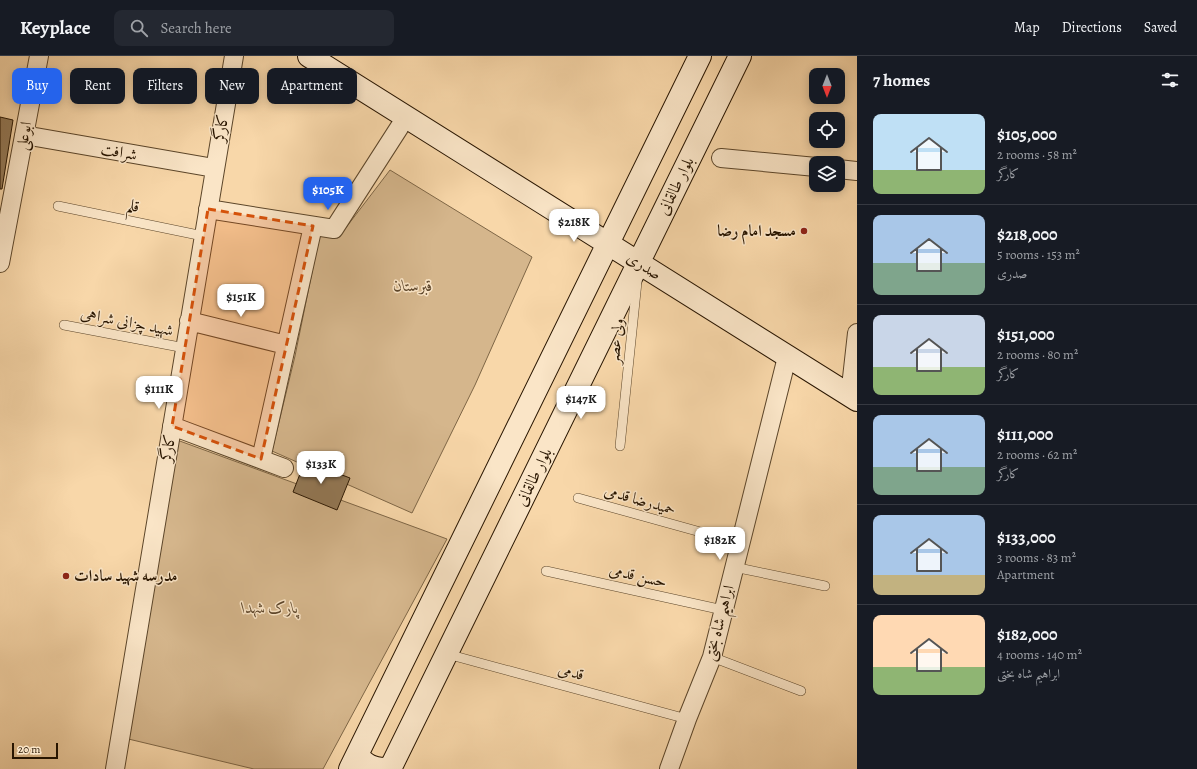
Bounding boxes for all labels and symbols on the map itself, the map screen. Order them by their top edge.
north arrow [809,68,845,104]
street label: کارگر [207,113,234,145]
street label: ابوعلی [11,120,37,152]
street label: شرافت [99,138,139,166]
street label: بلوار طالقانی [652,153,700,219]
pin: $105K [300,177,356,211]
street label: قلم [124,194,141,223]
pin: $218K [546,209,602,243]
place label: مسجد امام رضا [717,220,796,245]
marker: مسجد امام رضا [799,226,809,236]
street label: صدری [622,247,666,285]
park label: قبرستان [393,275,433,297]
pin: $151K [213,284,269,318]
street label: شهید چزانی شراهی [79,302,175,342]
street label: ولی عصر [602,317,629,367]
pin: $111K [131,376,187,410]
pin: $147K [553,386,609,420]
street label: کارگر [154,433,181,465]
street label: بلوار طالقانی [510,444,558,510]
pin: $133K [293,451,349,485]
street label: حمیدرضا قدمی [602,479,678,521]
pin: $182K [692,527,748,561]
street label: حسن قدمی [607,559,669,593]
place label: مدرسه شهید سادات [74,565,177,587]
marker: مدرسه شهید سادات [61,571,71,581]
street label: ابراهیم شاه بختی [698,583,745,665]
park label: پارک شهدا [241,597,300,619]
street label: قدمی [556,658,586,686]
scale bar [12,741,58,760]

